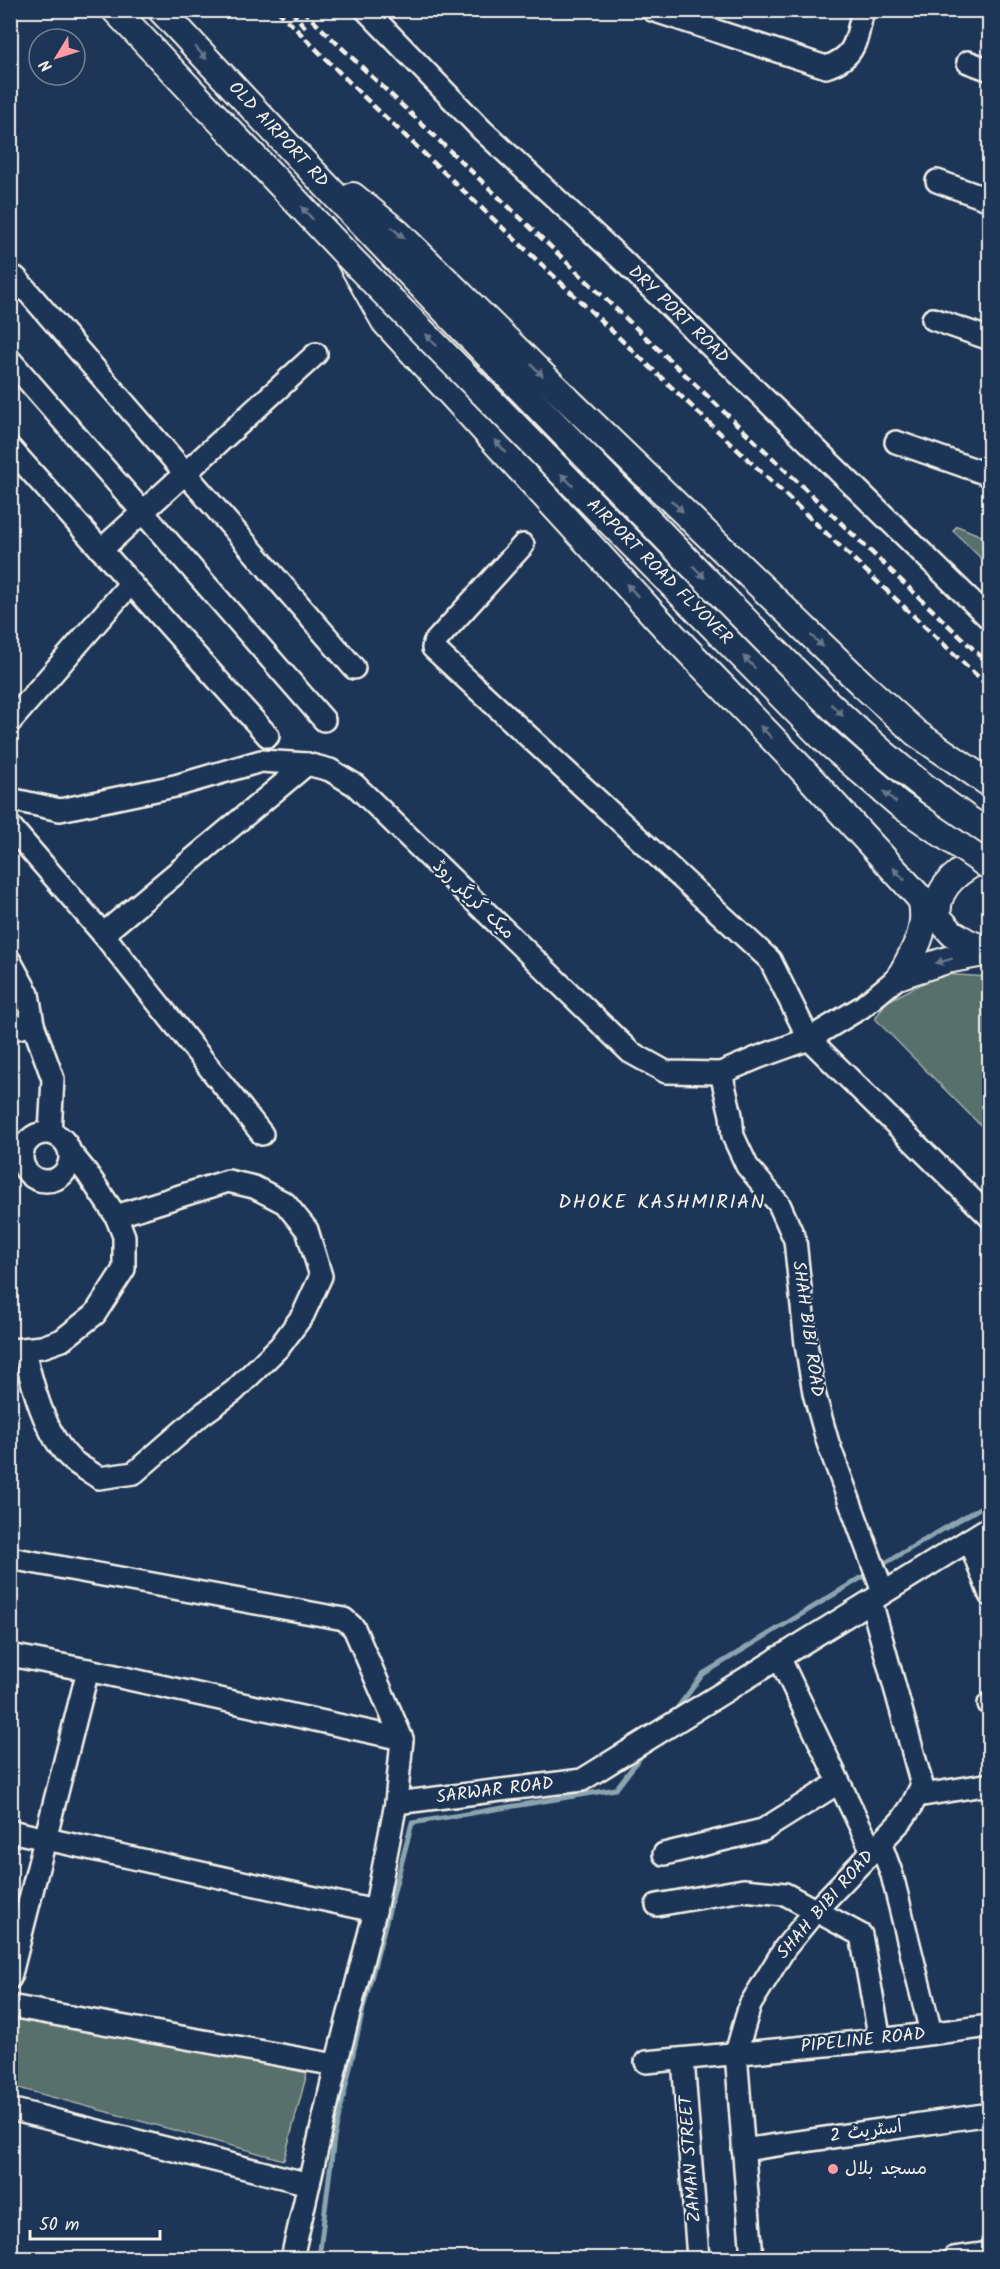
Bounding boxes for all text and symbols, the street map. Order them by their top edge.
north arrow [27,27,87,87]
one-way arrow [194,46,208,61]
text: N [33,54,59,77]
street label: OLD AIRPORT RD [221,75,336,195]
one-way arrow [301,206,315,220]
one-way arrow [390,226,405,239]
street label: DRY PORT ROAD [620,259,736,372]
one-way arrow [424,334,438,348]
one-way arrow [529,362,543,376]
one-way arrow [493,439,507,454]
one-way arrow [560,472,574,487]
street label: AIRPORT ROAD FLYOVER [579,492,739,652]
one-way arrow [669,498,683,512]
one-way arrow [692,565,706,579]
one-way arrow [626,583,639,598]
one-way arrow [810,634,825,648]
one-way arrow [743,656,757,670]
one-way arrow [830,703,844,718]
one-way arrow [759,725,773,739]
one-way arrow [883,790,898,803]
street label: میک گریگر روڈ [425,853,521,947]
one-way arrow [892,867,906,882]
one-way arrow [935,956,953,966]
district label: DHOKE KASHMIRIAN [558,1187,766,1219]
street label: SHAH BIBI ROAD [783,1259,831,1399]
street label: SARWAR ROAD [435,1769,556,1813]
street label: SHAH BIBI ROAD [770,1843,882,1966]
street label: PIPELINE ROAD [799,2020,927,2062]
street label: ZAMAN STREET [672,2093,710,2223]
street label: اسٹریٹ 2 [828,2113,904,2151]
place label: مسجد بلال [845,2155,927,2184]
marker: مسجد بلال [826,2162,840,2176]
scale bar [30,2203,160,2241]
text: 50 m [39,2211,79,2240]

